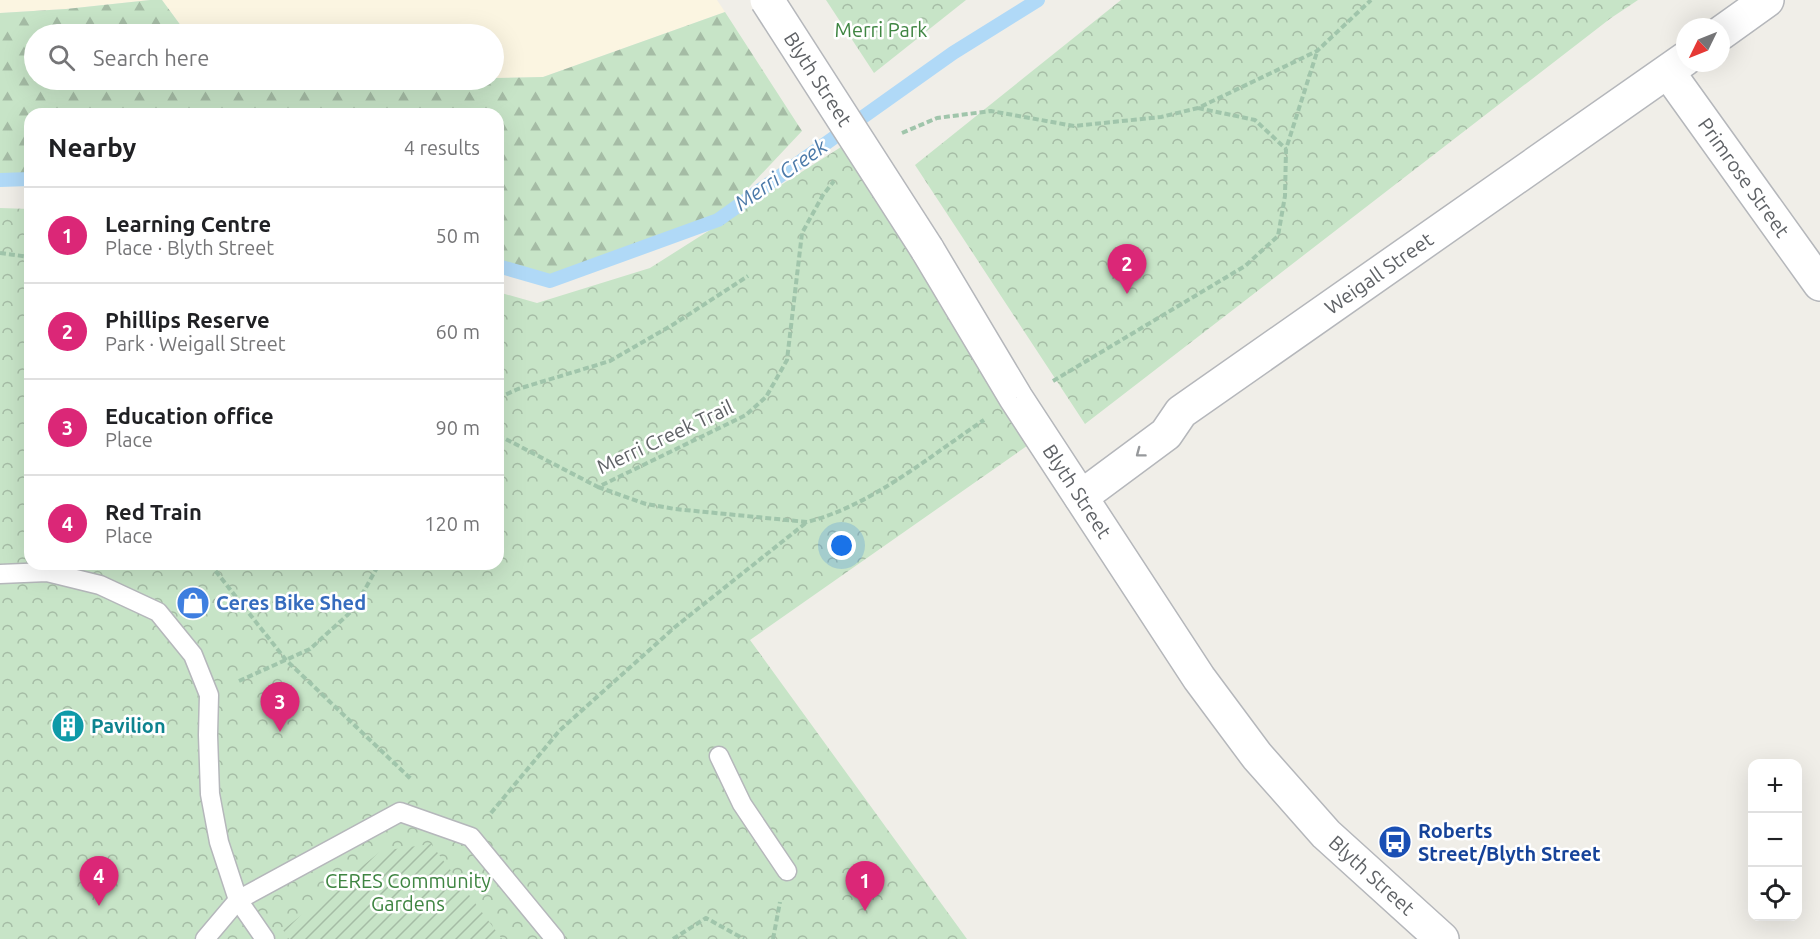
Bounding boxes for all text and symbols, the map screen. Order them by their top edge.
park label: Merri Park [835,18,927,41]
north arrow [1676,18,1730,72]
search box [24,24,504,90]
street label: Blyth Street [780,27,857,130]
icon: search [45,41,78,74]
text: Search here [93,45,209,70]
street label: Primrose Street [1694,113,1795,242]
text: Nearby [48,133,136,162]
water label: Merri Creek [729,133,832,215]
text: 4 results [404,136,480,159]
text: Learning Centre [105,211,271,236]
text: 1 [62,224,73,247]
text: 50 m [436,224,480,247]
street label: Weigall Street [1320,227,1437,319]
text: Place · Blyth Street [105,236,274,259]
pin: 2 [1108,244,1146,294]
text: Phillips Reserve [105,307,270,332]
text: 2 [62,320,73,343]
text: 60 m [436,320,480,343]
text: Park · Weigall Street [105,332,286,355]
street label: Merri Creek Trail [593,395,737,478]
text: Education office [105,403,274,428]
text: 3 [62,416,73,439]
text: 90 m [436,416,480,439]
text: Place [105,428,153,451]
street label: Blyth Street [1038,440,1116,542]
one-way arrow [1136,446,1147,457]
text: Red Train [105,499,202,524]
text: 4 [62,512,73,535]
text: 120 m [424,512,480,535]
text: Place [105,524,153,547]
your location [827,531,856,560]
shop icon: Ceres Bike Shed [175,585,211,621]
place label: Ceres Bike Shed [216,591,366,614]
pin: 3 [260,682,300,732]
building icon: Pavilion [50,708,86,744]
place label: Pavilion [91,714,166,737]
map controls [1748,759,1802,921]
button: + [1748,759,1802,813]
button: − [1748,813,1802,867]
place label: Roberts Street/Blyth Street [1418,819,1601,865]
bus stop icon: Roberts Street/Blyth Street [1377,824,1413,860]
street label: Blyth Street [1324,830,1420,920]
pin: 4 [80,856,118,906]
pin: 1 [846,862,884,911]
button: locate [1748,867,1802,921]
park label: CERES Community Gardens [325,869,491,915]

